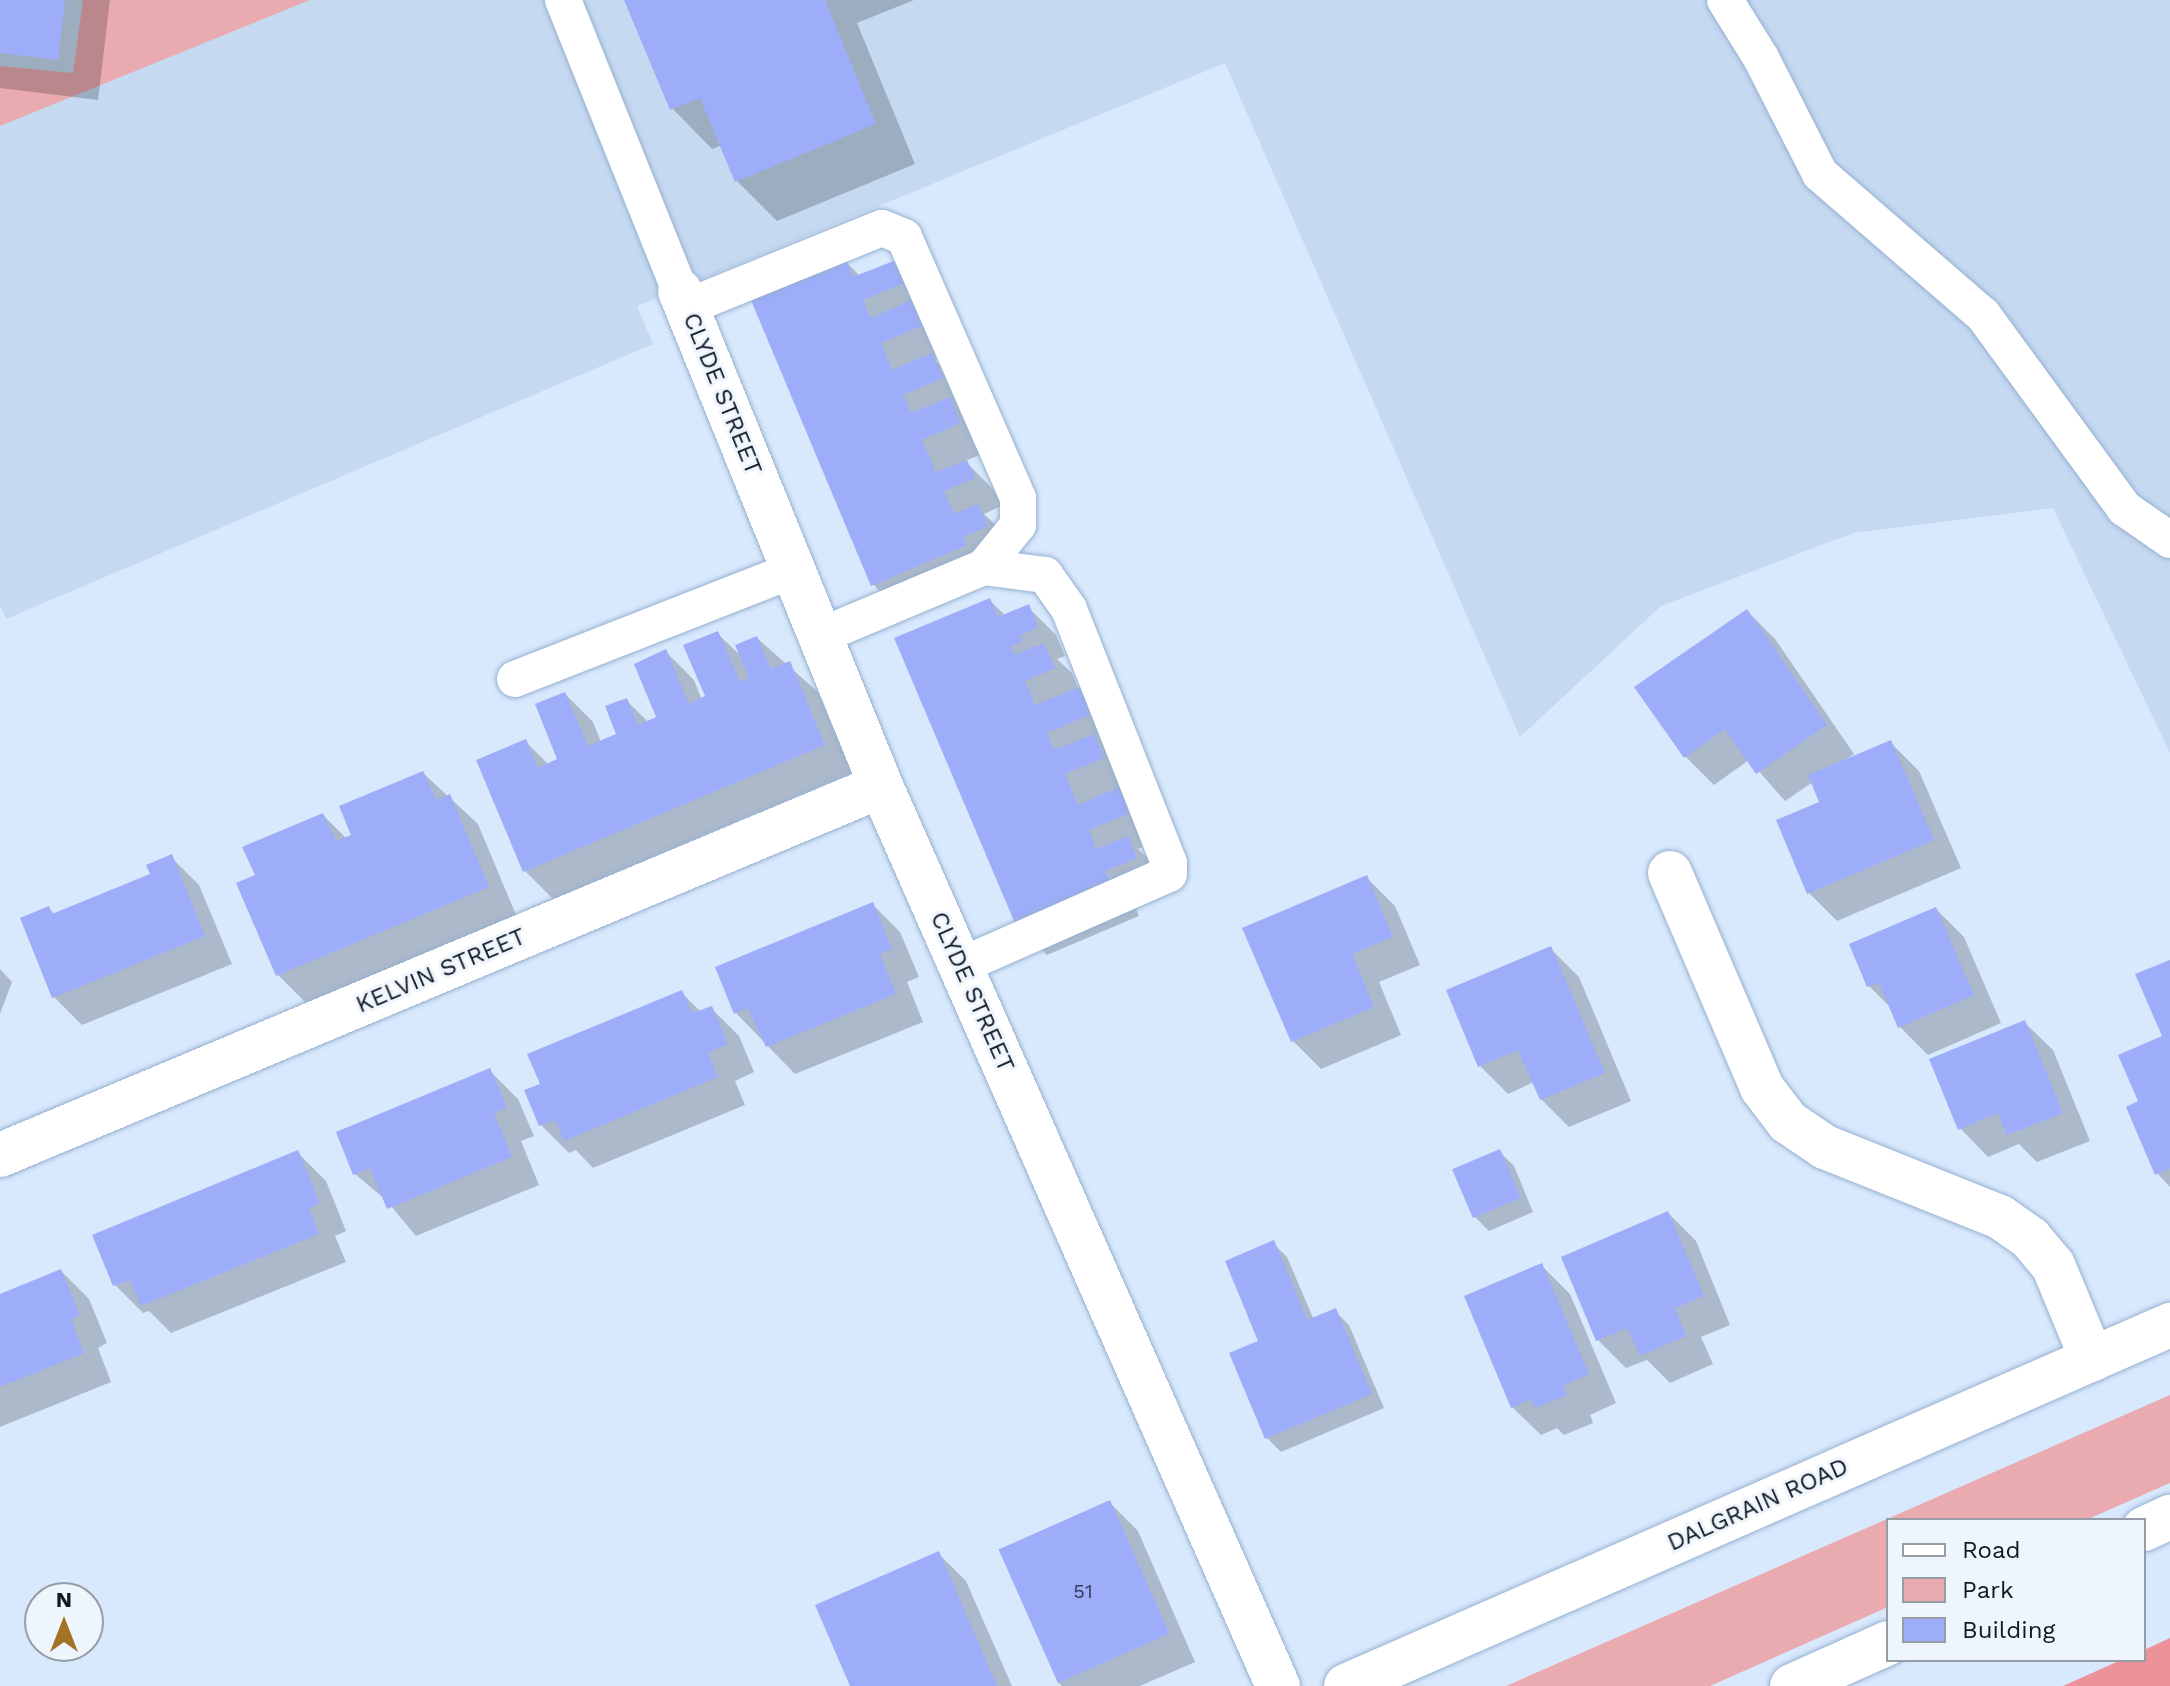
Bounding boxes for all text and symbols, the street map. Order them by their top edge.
street label: CLYDE STREET [676,309,768,479]
street label: CLYDE STREET [924,907,1020,1077]
street label: KELVIN STREET [352,922,530,1020]
street label: DALGRAIN ROAD [1663,1452,1853,1558]
legend [1886,1518,2146,1662]
text: Road [1962,1536,2021,1564]
text: Park [1962,1576,2014,1604]
house number: 51 [1073,1579,1093,1603]
north arrow [24,1582,104,1662]
text: N [56,1587,72,1612]
text: Building [1962,1616,2055,1644]

